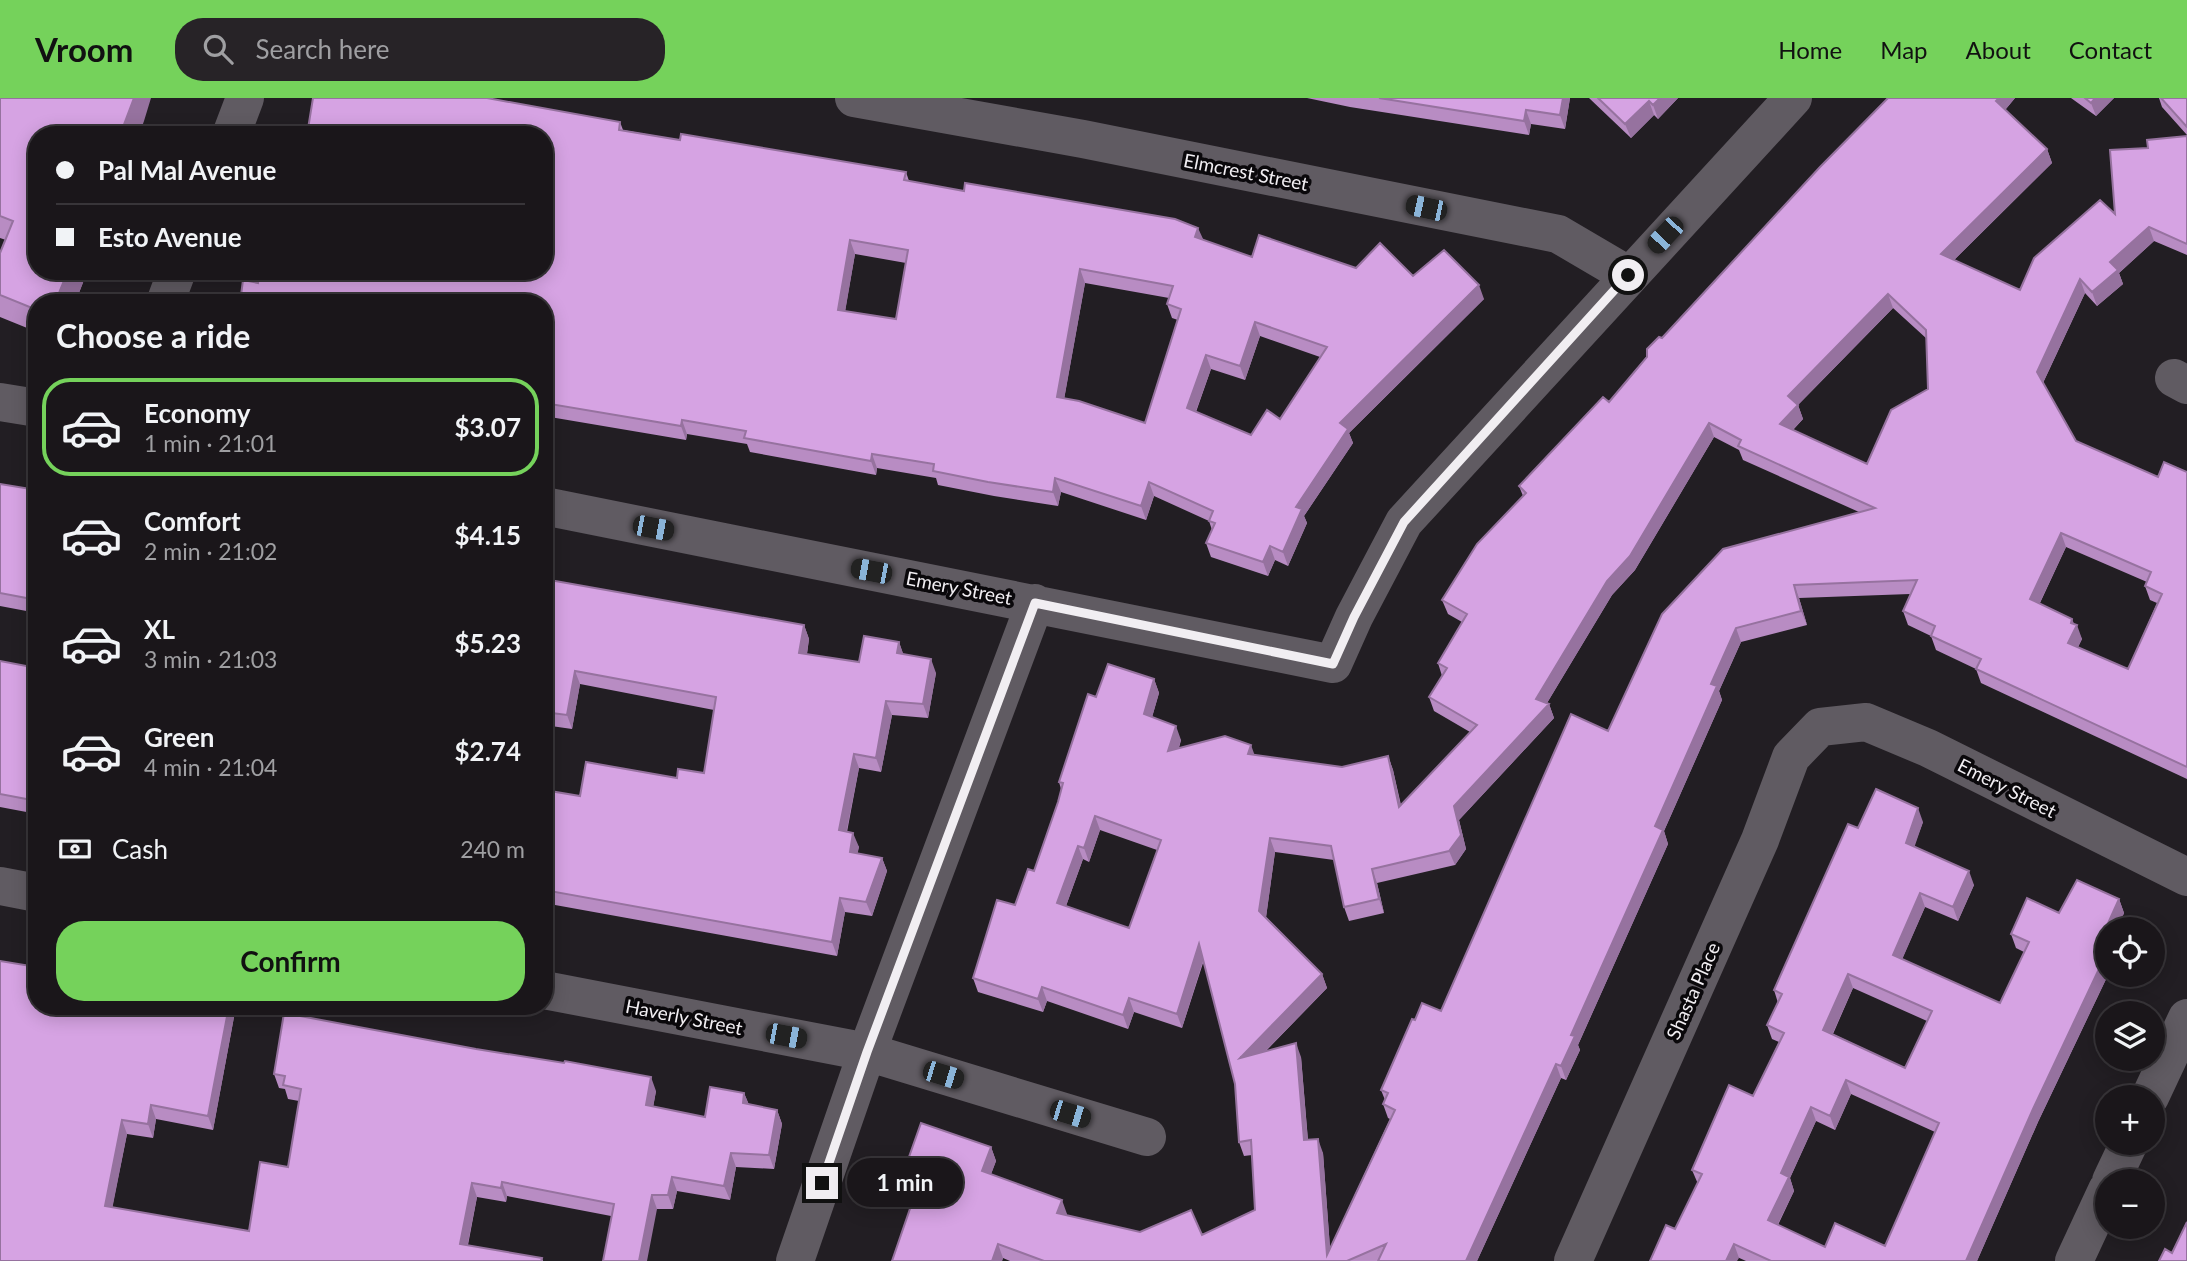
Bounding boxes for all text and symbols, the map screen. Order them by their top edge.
search box [175,18,665,81]
text: Vroom [35,29,133,69]
icon: search [199,30,237,68]
text: Search here [255,33,390,65]
text: Home [1778,35,1842,64]
text: Map [1880,35,1928,64]
text: About [1966,35,2031,64]
text: Contact [2069,35,2152,64]
street label: Elmcrest Street [1182,148,1311,195]
text: Pal Mal Avenue [98,154,276,186]
car [1404,193,1449,223]
car [1643,212,1688,258]
text: Esto Avenue [98,221,242,253]
route start [1612,259,1644,291]
text: Choose a ride [56,316,250,355]
icon: car [60,396,123,459]
text: Economy [144,397,250,429]
text: $3.07 [455,411,521,443]
text: 1 min · 21:01 [144,429,277,457]
icon: car [60,504,123,567]
text: Comfort [144,505,241,537]
car [631,514,676,542]
text: $4.15 [455,519,521,551]
text: 2 min · 21:02 [144,537,277,565]
car [849,557,894,585]
street label: Emery Street [904,566,1014,609]
icon: car [60,612,123,675]
text: XL [144,613,175,645]
text: $5.23 [455,627,521,659]
text: 3 min · 21:03 [144,645,277,673]
icon: car [60,720,123,783]
text: Green [144,721,214,753]
text: $2.74 [455,735,521,767]
text: 4 min · 21:04 [144,753,277,781]
street label: Emery Street [1954,753,2061,822]
icon: cash [56,830,94,868]
text: Cash [112,833,168,865]
text: 240 m [460,835,525,863]
map controls [2095,917,2165,1239]
button: locate [2095,917,2165,987]
button: Confirm [56,921,525,1001]
street label: Shasta Place [1661,939,1724,1043]
street label: Haverly Street [624,994,745,1039]
button: layers [2095,1001,2165,1071]
car [764,1022,809,1050]
car [920,1059,967,1091]
button: + [2095,1085,2165,1155]
car [1047,1098,1094,1130]
callout: 1 min [846,1158,962,1208]
route end [806,1167,838,1199]
text: 1 min [876,1168,934,1196]
button: − [2095,1169,2165,1239]

